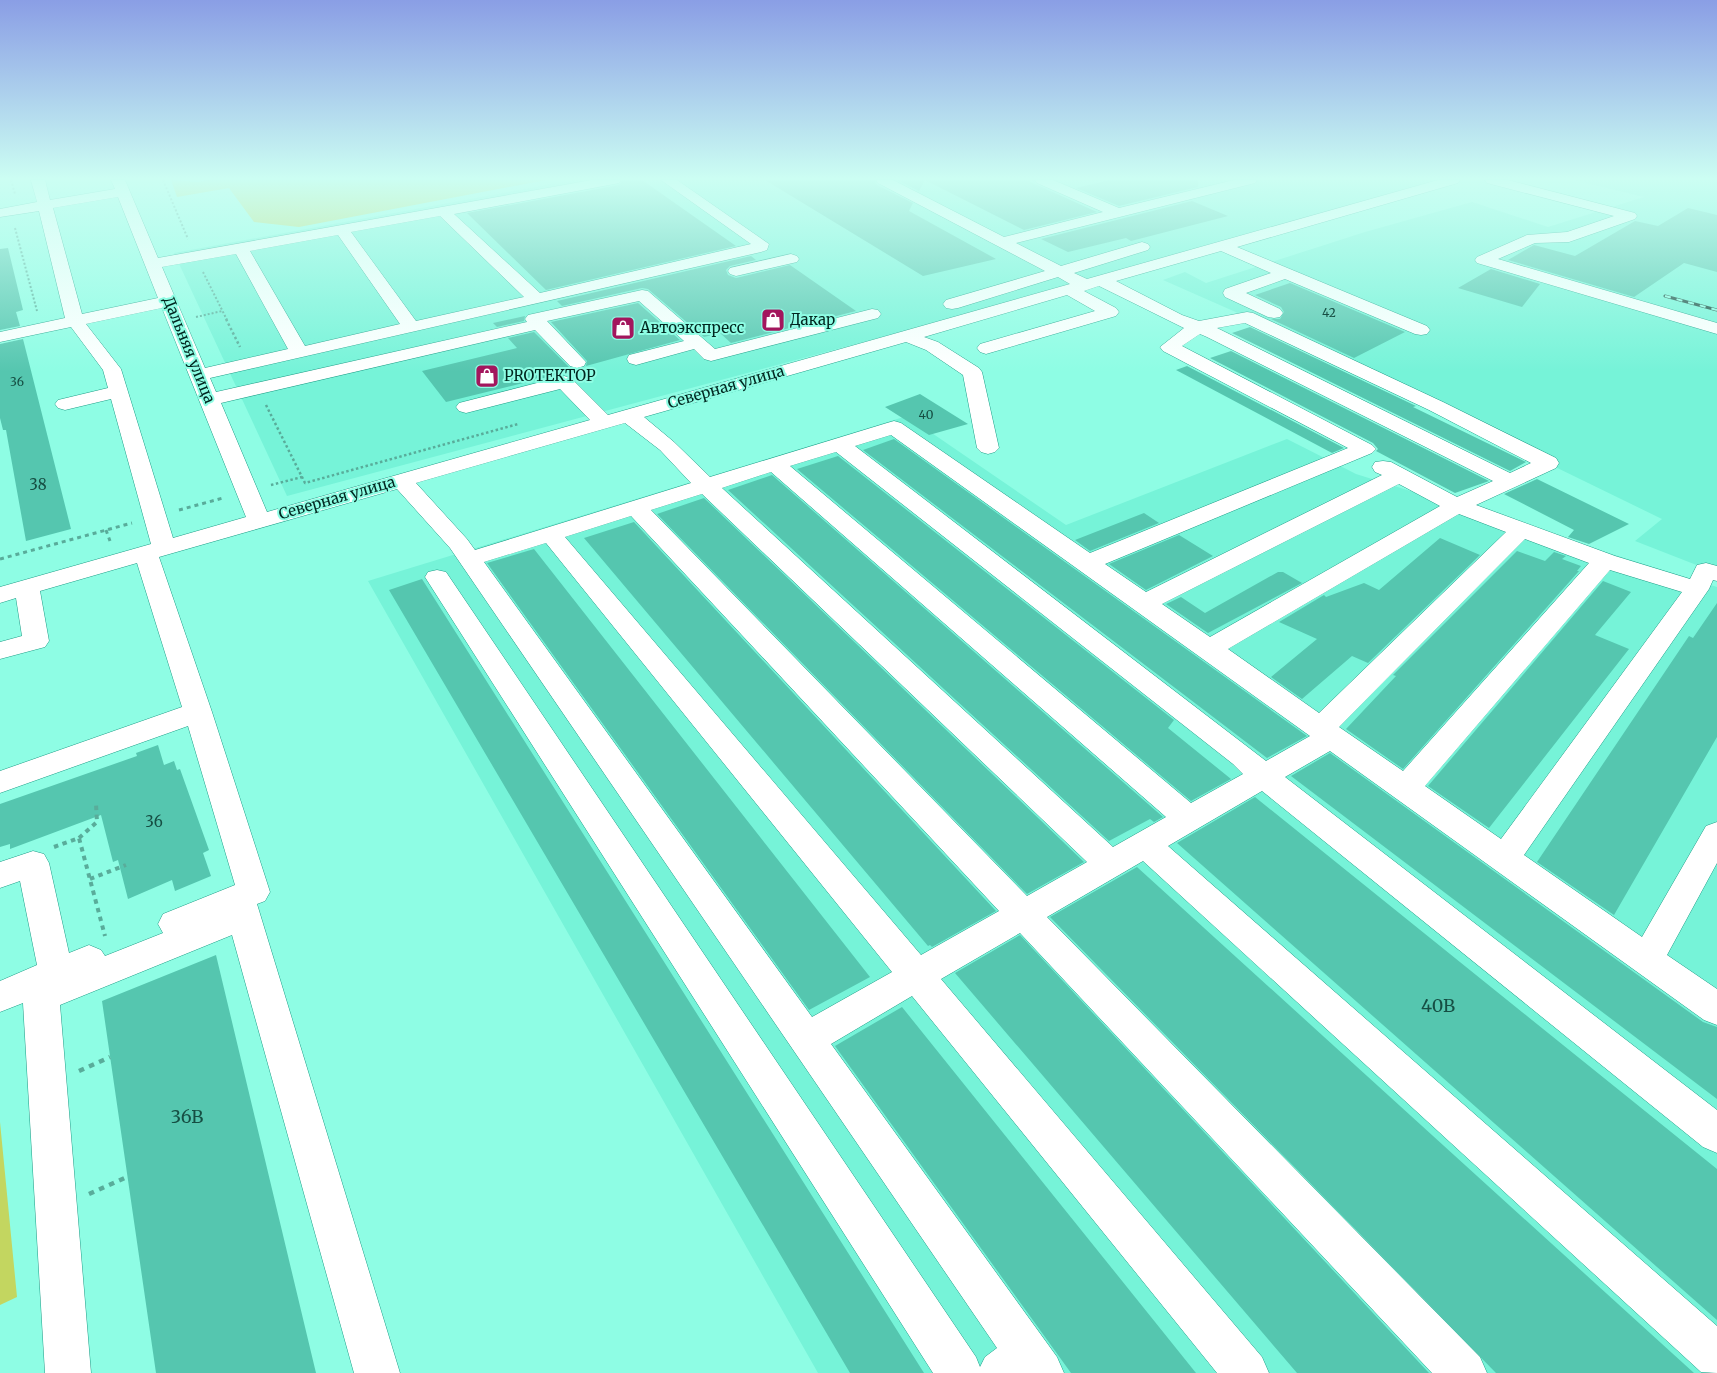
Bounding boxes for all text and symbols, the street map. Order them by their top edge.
street label: Дальняя улица [159,294,220,406]
house number: 42 [1322,305,1336,320]
shop icon: Дакар [760,307,786,333]
place label: Дакар [790,310,835,329]
shop icon: Автоэкспресс [610,315,636,341]
place label: Автоэкспресс [639,318,745,337]
street label: Северная улица [665,361,786,412]
shop icon: PROТЕКТОР [474,363,500,389]
place label: PROТЕКТОР [504,366,596,385]
house number: 36 [10,374,24,389]
house number: 40 [919,407,934,422]
street label: Северная улица [276,472,397,523]
house number: 38 [29,475,47,494]
house number: 36 [145,812,163,831]
house number: 40В [1421,994,1455,1017]
house number: 36B [171,1105,203,1128]

